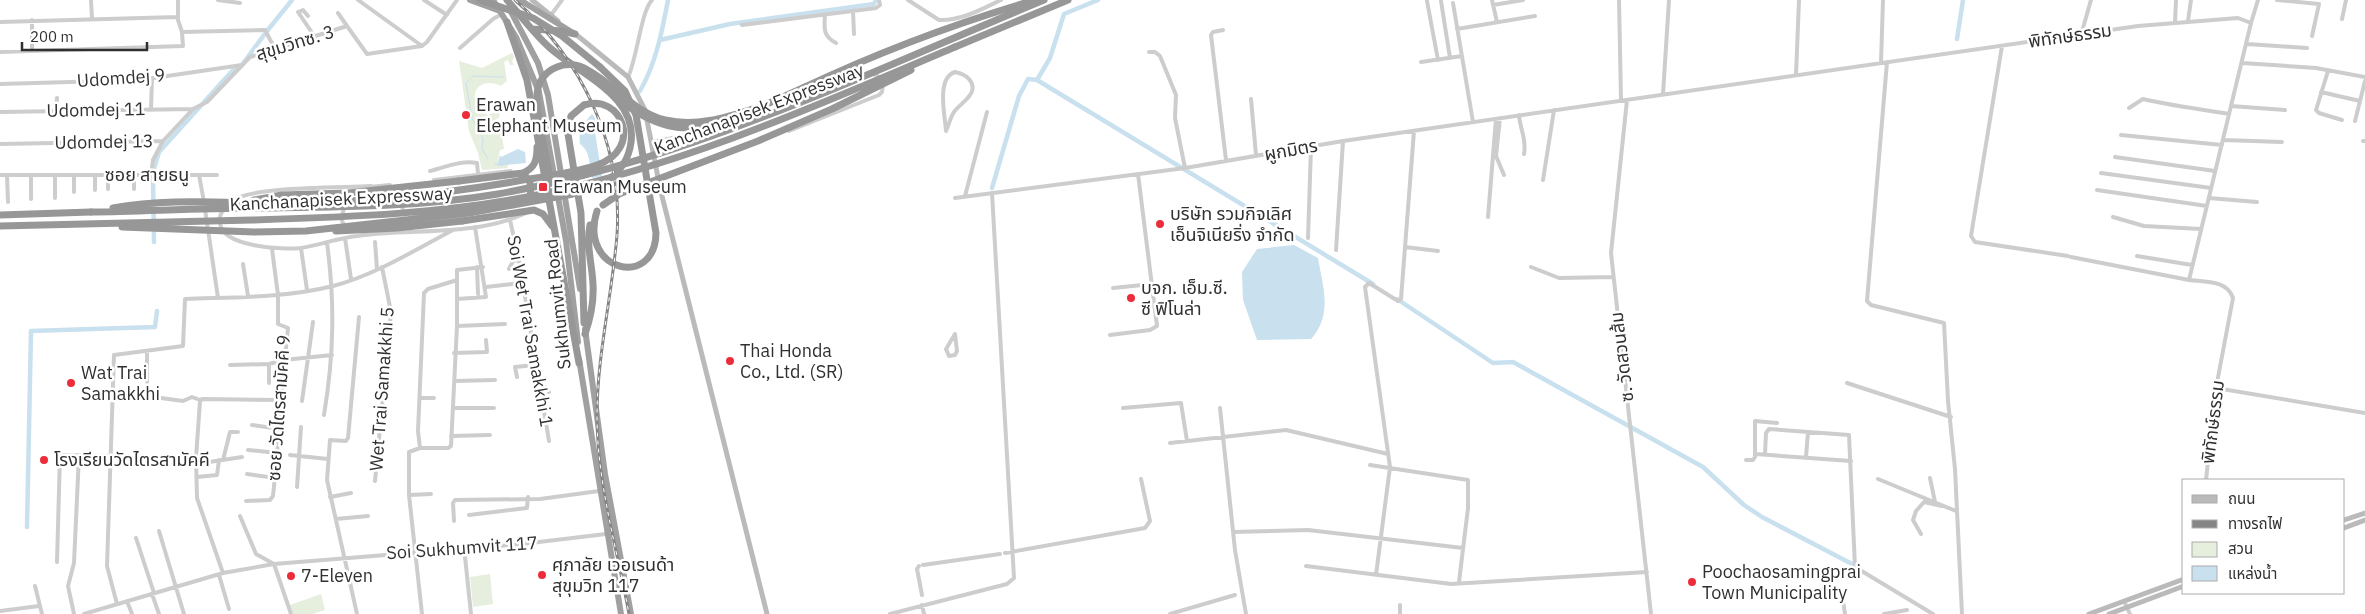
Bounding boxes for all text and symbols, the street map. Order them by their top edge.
street label: พิทักษ์ธรรม [2027,18,2113,53]
scale bar [22,20,148,52]
street label: สุขุมวิทซ. 3 [253,20,337,65]
text: 200 m [30,27,74,46]
street label: Kanchanapisek Expressway [651,58,867,159]
street label: Udomdej 9 [76,63,166,92]
place label: Erawan Elephant Museum [476,93,622,137]
street label: Udomdej 11 [46,97,146,122]
marker: Erawan Elephant Museum [460,109,472,121]
street label: Udomdej 13 [54,129,154,154]
street label: ผูกมิตร [1262,133,1320,166]
street label: ซอย สายธนู [105,163,189,187]
place label: Erawan Museum [553,175,687,198]
street label: Kanchanapisek Expressway [229,181,453,216]
marker: Erawan Museum [537,181,549,193]
place label: บริษัท รวมกิจเลิศ เอ็นจิเนียริ่ง จำกัด [1170,202,1294,246]
marker: บริษัท รวมกิจเลิศ เอ็นจิเนียริ่ง จำกัด [1154,218,1166,230]
street label: Soi Wet Trai Samakkhi 1 [502,233,559,428]
street label: Sukhumvit Road [539,237,576,371]
place label: บจก. เอ็ม.ซี. ซี ฟิโนล่า [1141,276,1228,320]
marker: บจก. เอ็ม.ซี. ซี ฟิโนล่า [1125,292,1137,304]
street label: Wet Trai Samakkhi 5 [364,306,399,472]
street label: ซ. วัดสวนส้ม [1605,311,1638,403]
street label: ซอย วัดไตรสามัคคี 9 [262,334,295,482]
place label: Thai Honda Co., Ltd. (SR) [740,339,844,383]
marker: Thai Honda Co., Ltd. (SR) [724,355,736,367]
place label: Wat Trai Samakkhi [81,361,160,405]
marker: Wat Trai Samakkhi [65,377,77,389]
street label: พิทักษ์ธรรม [2196,379,2229,465]
place label: โรงเรียนวัดไตรสามัคคี [54,448,210,471]
marker: โรงเรียนวัดไตรสามัคคี [38,454,50,466]
legend [2182,479,2345,594]
text: ถนน [2228,489,2255,508]
text: ทางรถไฟ [2228,514,2282,533]
street label: Soi Sukhumvit 117 [385,531,538,564]
text: สวน [2228,539,2253,558]
place label: ศุภาลัย เวอเรนด้า สุขุมวิท 117 [552,553,674,597]
place label: Poochaosamingprai Town Municipality [1702,560,1861,604]
text: แหล่งน้ำ [2228,563,2277,583]
place label: 7-Eleven [301,564,373,587]
marker: ศุภาลัย เวอเรนด้า สุขุมวิท 117 [536,569,548,581]
marker: 7-Eleven [285,570,297,582]
marker: Poochaosamingprai Town Municipality [1686,576,1698,588]

